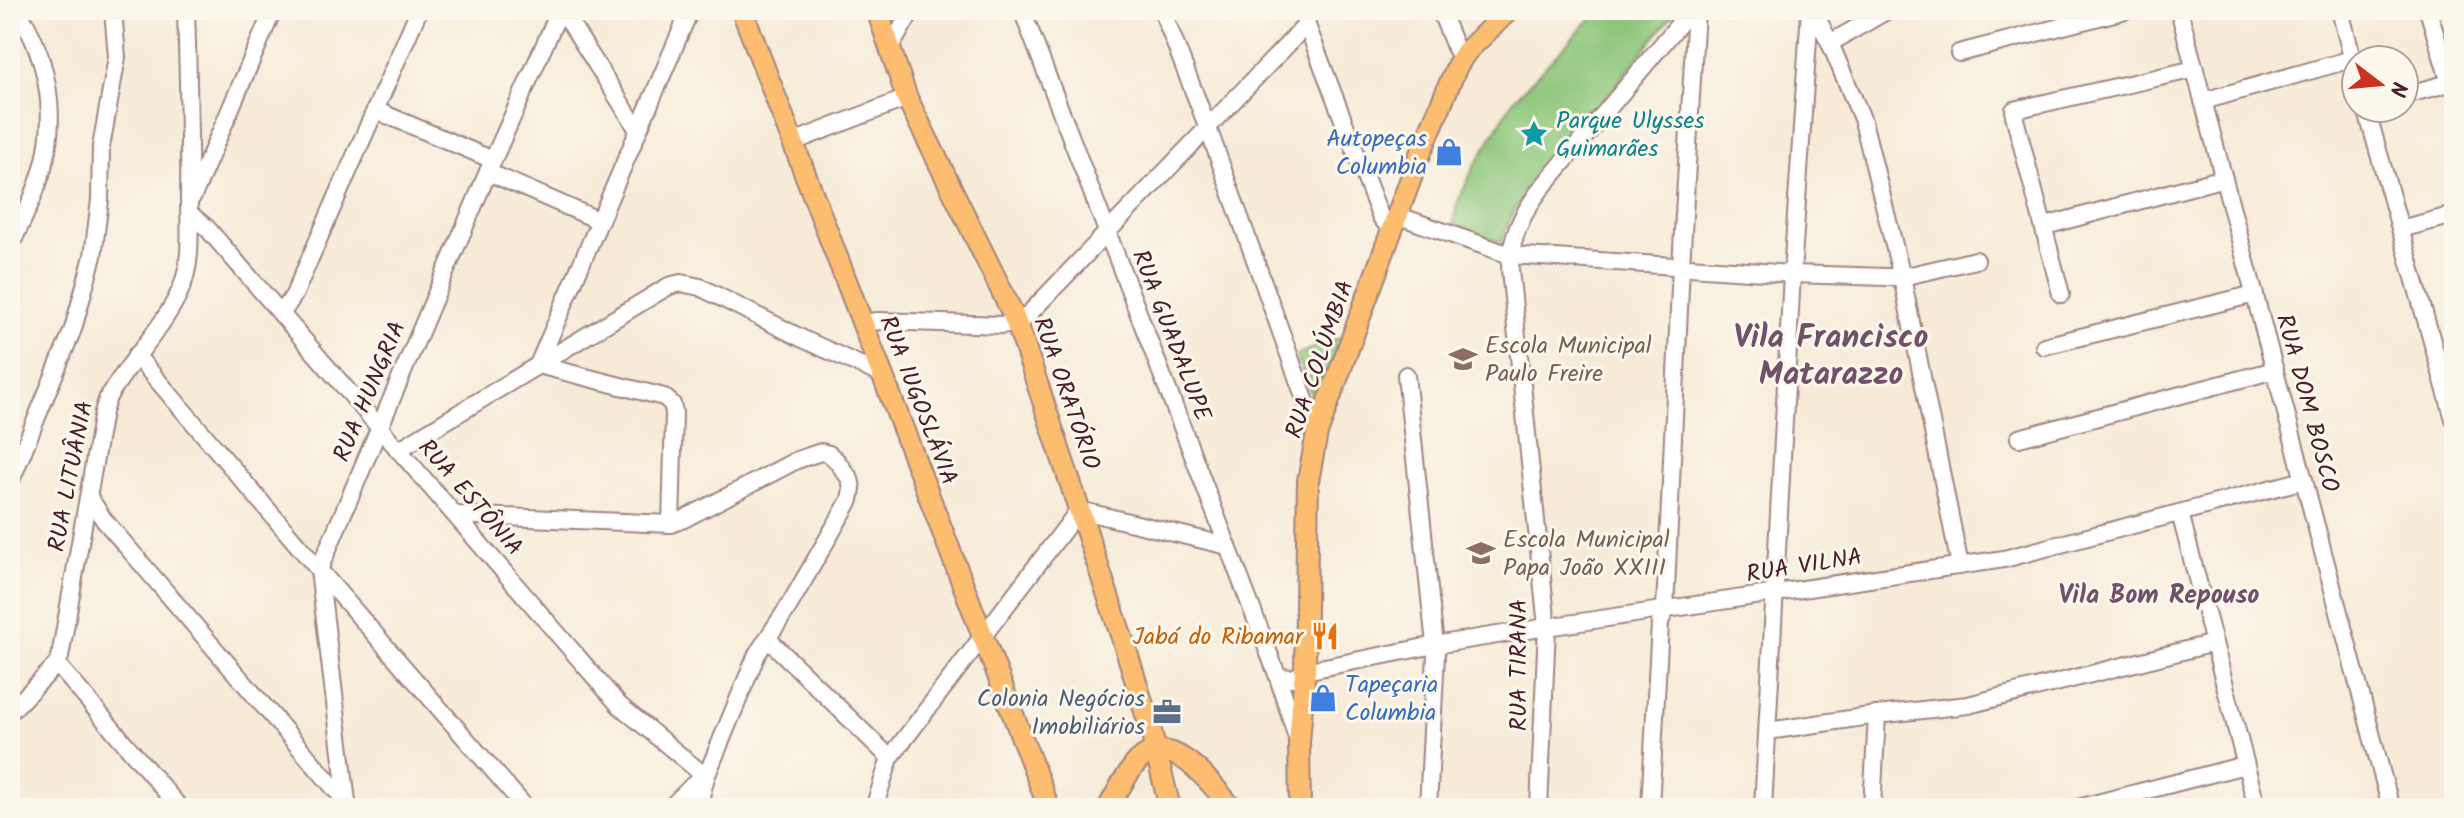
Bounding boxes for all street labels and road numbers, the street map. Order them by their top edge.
street label: RUA GUADALUPE [1120,244,1222,428]
street label: RUA COLÚMBIA [1275,275,1366,444]
street label: RUA IUGOSLÁVIA [867,310,968,491]
street label: RUA DOM BOSCO [2264,310,2349,497]
street label: RUA ORATÓRIO [1021,312,1110,476]
street label: RUA HUNGRIA [323,315,418,468]
street label: RUA LITUÂNIA [38,397,105,555]
street label: RUA ESTÔNIA [408,430,532,566]
street label: RUA VILNA [1744,538,1865,595]
street label: RUA TIRANA [1500,599,1539,731]

